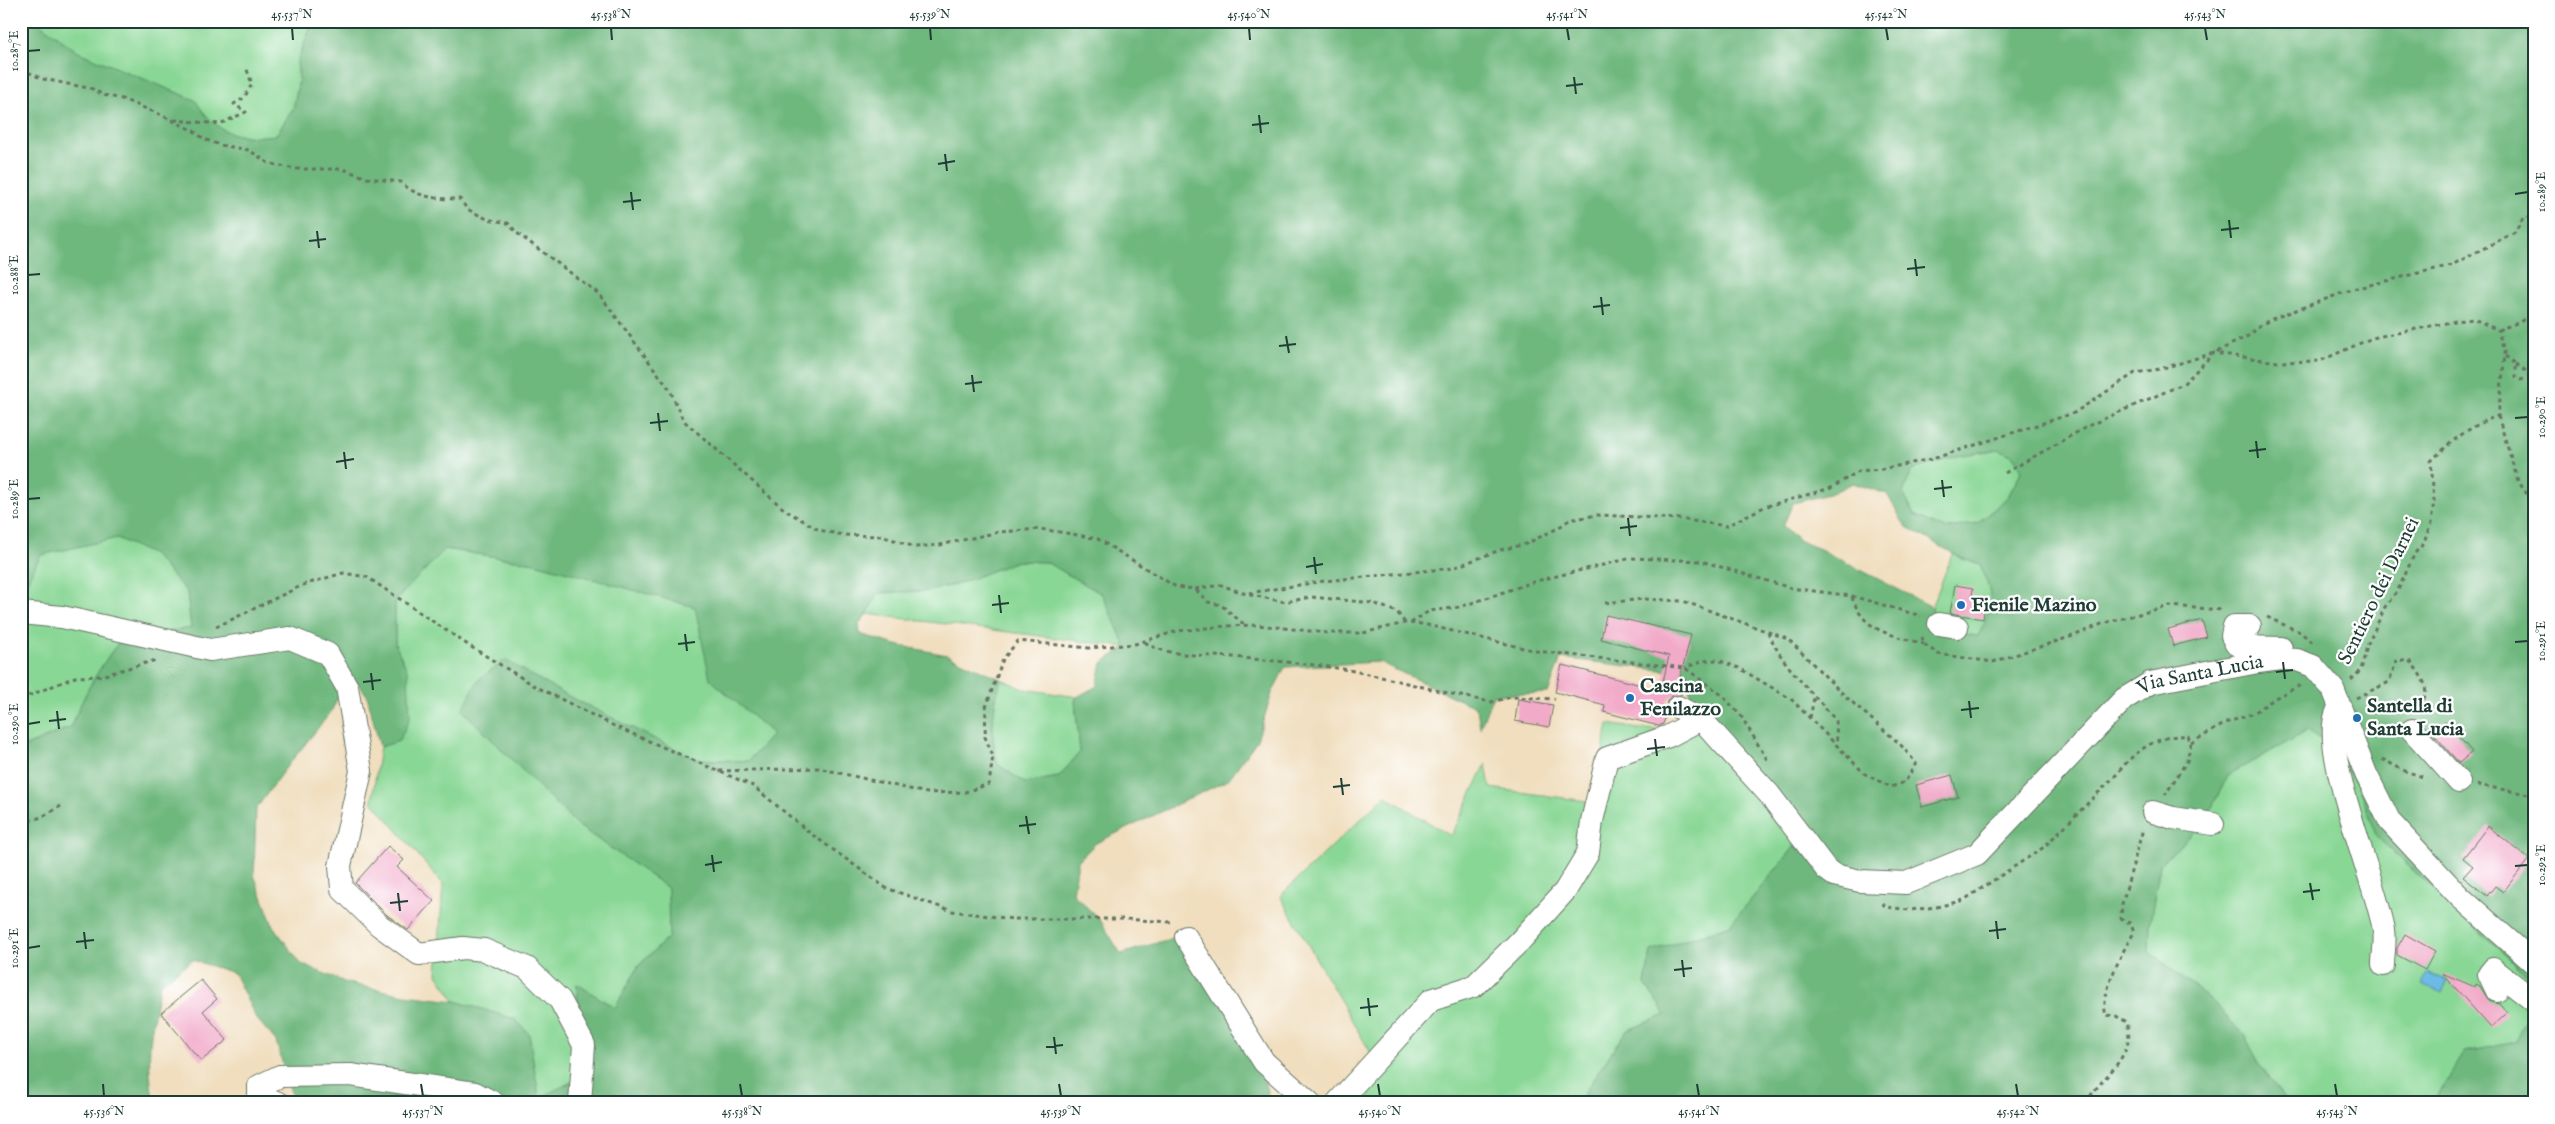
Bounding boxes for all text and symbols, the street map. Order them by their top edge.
text: 45.537°N [271,7,313,22]
text: 45.538°N [591,7,632,22]
text: 45.539°N [909,7,951,22]
text: 45.540°N [1227,7,1271,22]
text: 45.541°N [1546,7,1588,22]
text: 45.542°N [1865,7,1908,22]
text: 45.543°N [2184,7,2226,22]
text: 10.287°E [7,31,22,71]
text: 10.289°E [2534,172,2549,212]
text: 10.288°E [7,255,22,295]
text: 10.290°E [2534,396,2549,438]
text: 10.289°E [7,479,22,519]
street label: Sentiero dei Darnei [2333,513,2425,669]
place label: Fienile Mazino [1971,593,2097,618]
marker: Fienile Mazino [1955,599,1967,611]
text: 10.291°E [2534,621,2549,661]
street label: Via Santa Lucia [2132,649,2265,701]
place label: Cascina Fenilazzo [1640,674,1721,722]
marker: Cascina Fenilazzo [1624,692,1636,704]
place label: Santella di Santa Lucia [2367,694,2464,742]
text: 10.290°E [7,703,22,745]
marker: Santella di Santa Lucia [2351,712,2363,724]
text: 10.292°E [2534,844,2549,886]
text: 10.291°E [7,928,22,968]
text: 45.536°N [84,1104,125,1119]
text: 45.537°N [402,1104,444,1119]
text: 45.538°N [722,1104,763,1119]
text: 45.539°N [1040,1104,1082,1119]
text: 45.540°N [1358,1104,1402,1119]
text: 45.541°N [1678,1104,1720,1119]
text: 45.542°N [1997,1104,2040,1119]
text: 45.543°N [2316,1104,2358,1119]

